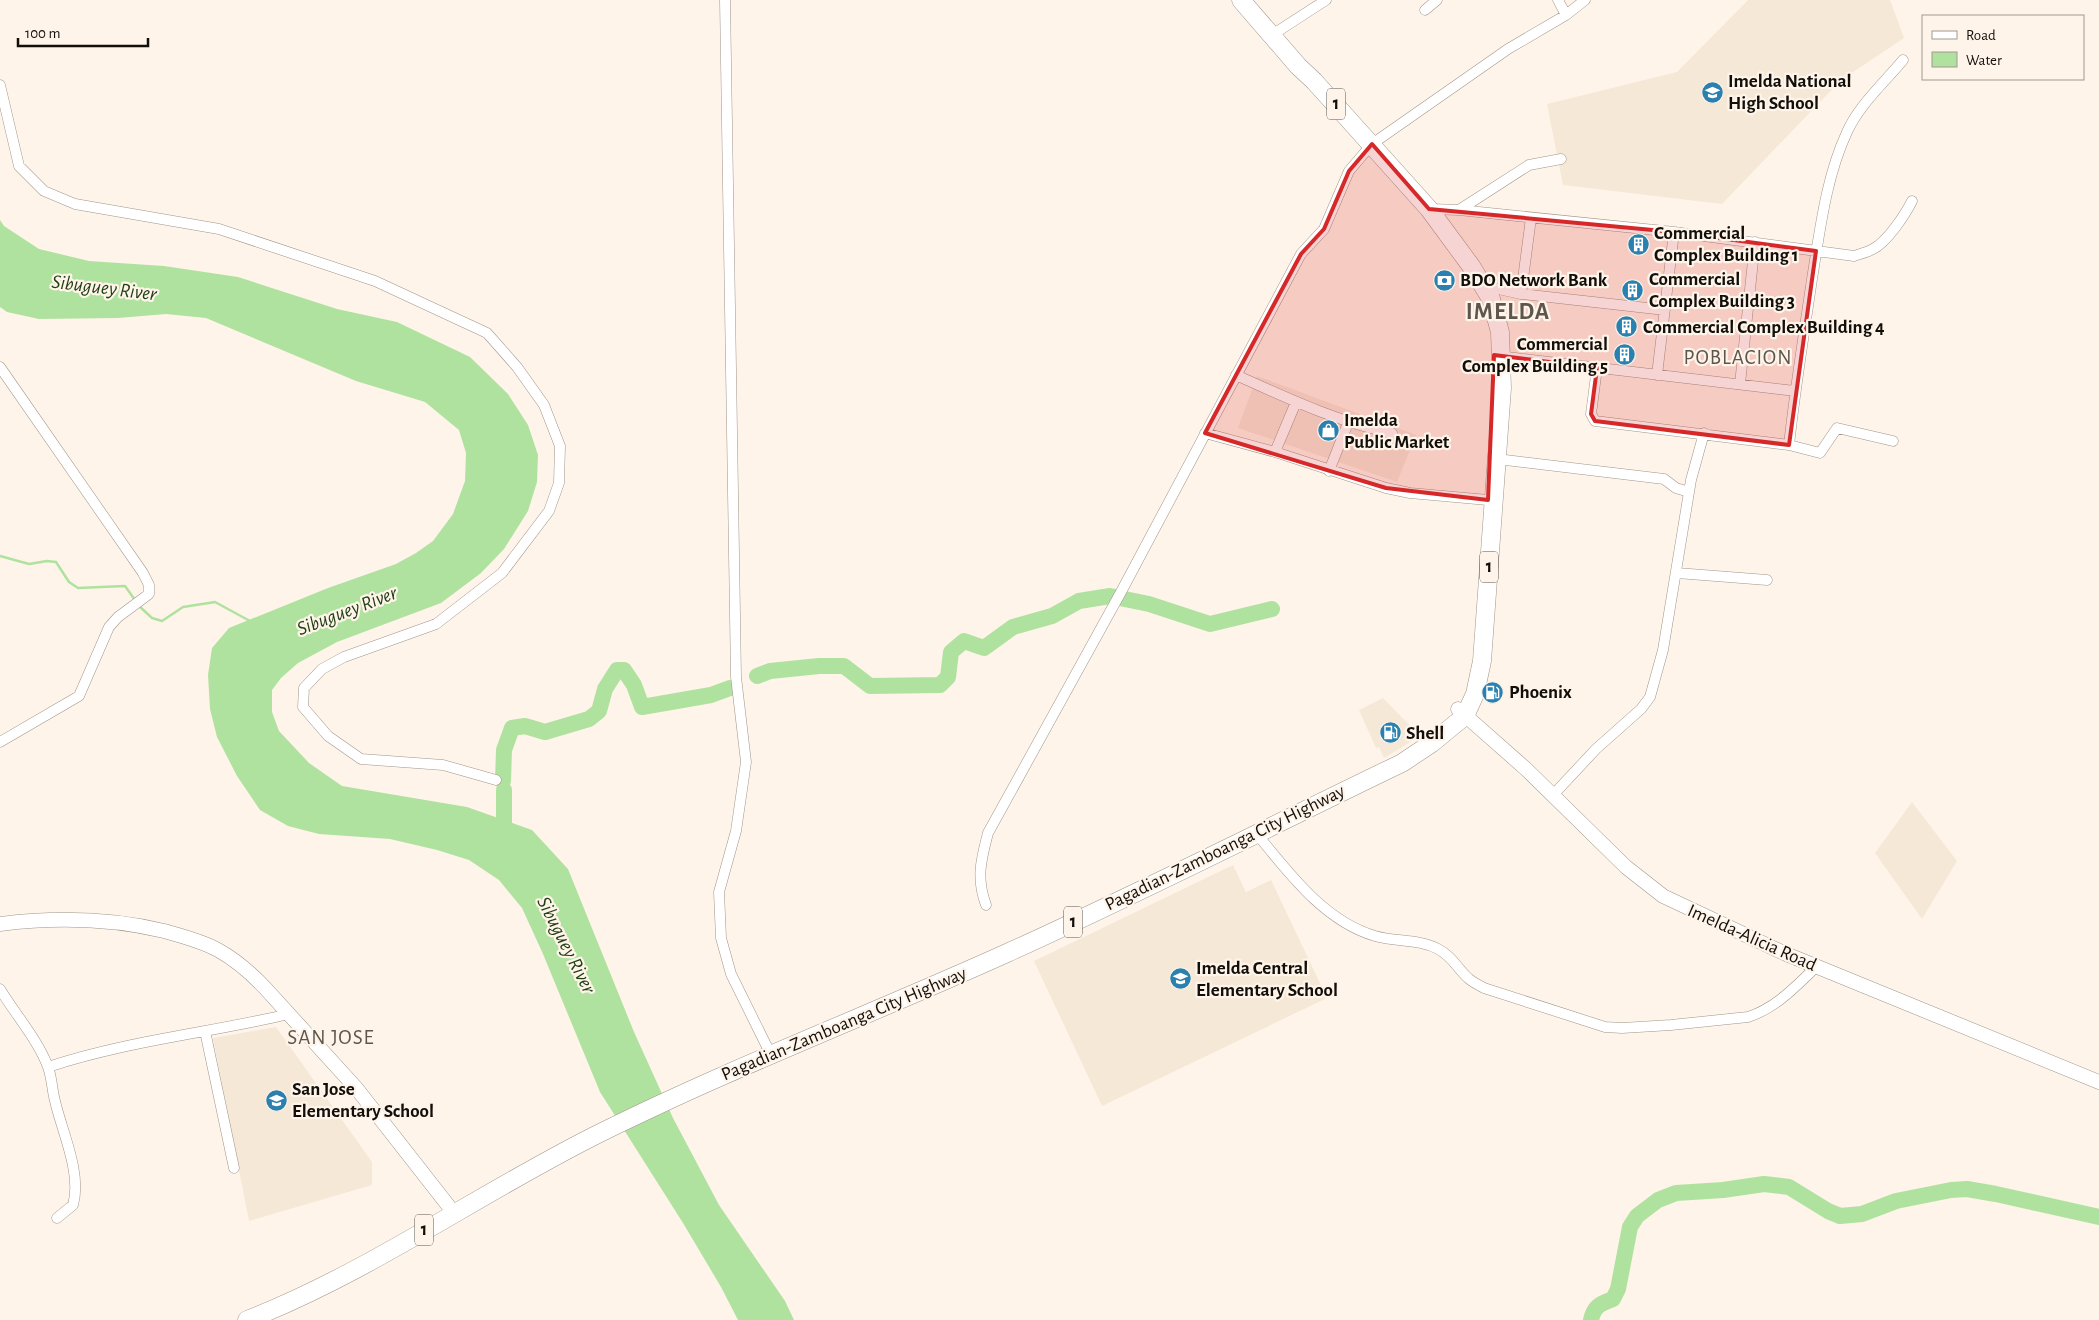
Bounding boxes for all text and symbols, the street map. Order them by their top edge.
scale bar [18,15,148,47]
legend [1922,15,2084,80]
text: 100 m [25,26,60,41]
text: Road [1966,28,1996,43]
text: Water [1966,53,2002,68]
place label: Imelda National High School [1728,72,1852,113]
school or university icon: Imelda National High School [1700,80,1724,104]
road number: 1 [1327,88,1345,120]
place label: Commercial Complex Building 1 [1654,224,1799,265]
building icon: Commercial Complex Building 1 [1626,232,1650,256]
bank icon: BDO Network Bank [1432,268,1456,292]
place label: Commercial Complex Building 3 [1649,270,1795,311]
place label: BDO Network Bank [1460,271,1608,290]
water label: Sibuguey River [50,272,158,304]
building icon: Commercial Complex Building 3 [1621,278,1645,302]
district label: IMELDA [1466,300,1550,324]
building icon: Commercial Complex Building 4 [1615,315,1639,339]
place label: Commercial Complex Building 4 [1643,318,1885,337]
place label: Commercial Complex Building 5 [1462,335,1608,376]
building icon: Commercial Complex Building 5 [1612,343,1636,367]
district label: POBLACION [1684,347,1792,368]
place label: Imelda Public Market [1344,411,1450,452]
shop icon: Imelda Public Market [1316,419,1340,443]
road number: 1 [1480,552,1498,582]
water label: Sibuguey River [294,583,400,639]
fuel station icon: Phoenix [1481,680,1505,704]
place label: Phoenix [1509,683,1572,702]
fuel station icon: Shell [1378,721,1402,745]
place label: Shell [1406,724,1444,743]
street label: Pagadian-Zamboanga City Highway [1102,782,1348,914]
water label: Sibuguey River [533,893,599,997]
street label: Imelda-Alicia Road [1685,901,1819,975]
road number: 1 [1064,906,1082,938]
place label: Imelda Central Elementary School [1196,959,1338,1000]
street label: Pagadian-Zamboanga City Highway [719,964,969,1084]
school or university icon: Imelda Central Elementary School [1168,967,1192,991]
district label: SAN JOSE [287,1027,375,1048]
place label: San Jose Elementary School [292,1080,434,1121]
school or university icon: San Jose Elementary School [264,1088,288,1112]
road number: 1 [415,1214,433,1246]

